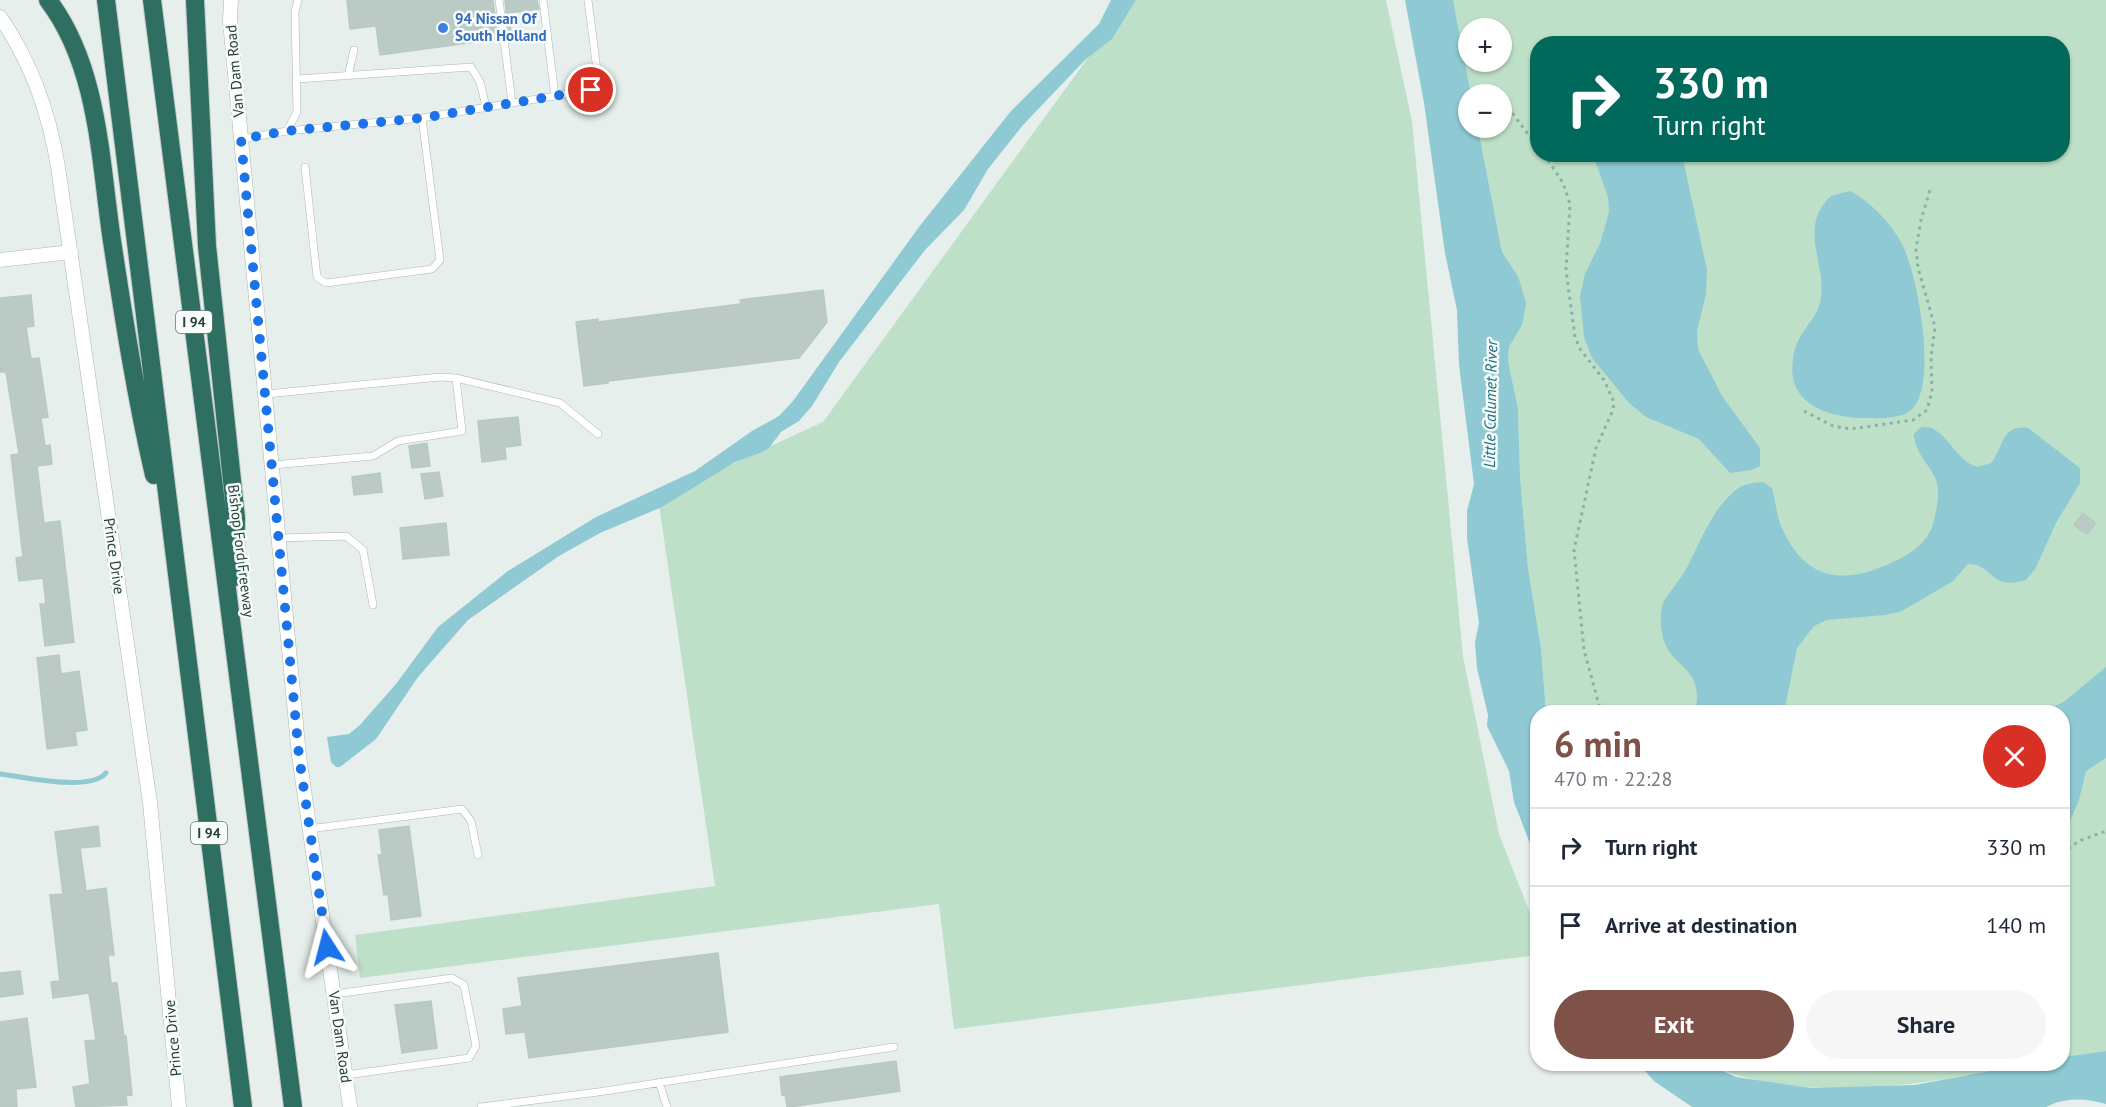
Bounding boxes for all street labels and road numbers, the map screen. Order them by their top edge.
street label: Van Dam Road [221,24,248,119]
road number: I 94 [176,311,212,333]
street label: Bishop Ford Freeway [224,483,259,618]
street label: Prince Drive [100,517,129,595]
road number: I 94 [191,822,227,844]
street label: Van Dam Road [325,989,356,1084]
street label: Prince Drive [160,999,185,1077]

